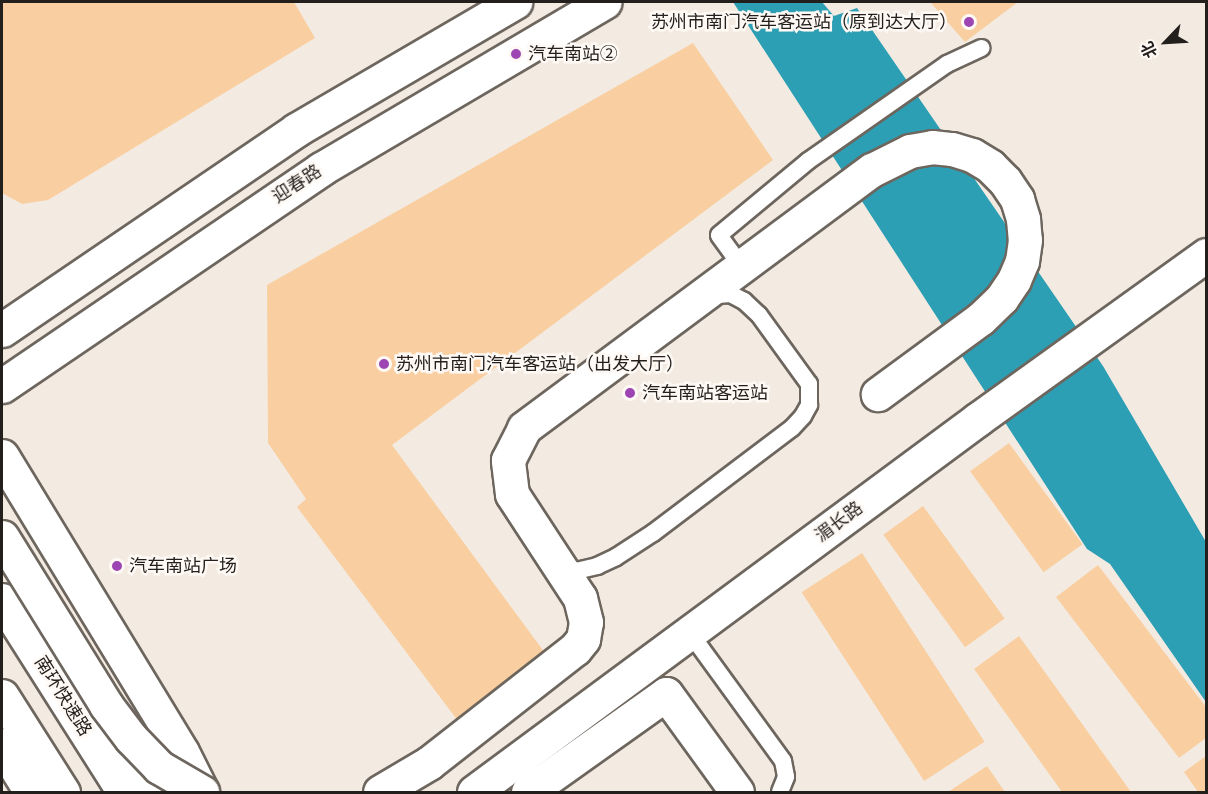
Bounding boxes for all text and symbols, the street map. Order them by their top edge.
place label: 苏州市南门汽车客运站（原到达大厅） [651,11,957,33]
north arrow [1136,12,1196,72]
marker: 苏州市南门汽车客运站（原到达大厅） [962,15,976,29]
text: 北 [1137,39,1161,61]
place label: 汽车南站② [528,43,618,65]
marker: 汽车南站② [509,47,523,61]
street label: 迎春路 [268,160,326,208]
place label: 苏州市南门汽车客运站（出发大厅） [396,353,684,375]
marker: 苏州市南门汽车客运站（出发大厅） [377,357,391,371]
place label: 汽车南站客运站 [642,382,768,404]
marker: 汽车南站客运站 [623,386,637,400]
street label: 湄长路 [811,497,867,547]
place label: 汽车南站广场 [129,555,237,577]
marker: 汽车南站广场 [110,559,124,573]
street label: 南环快速路 [30,652,96,740]

